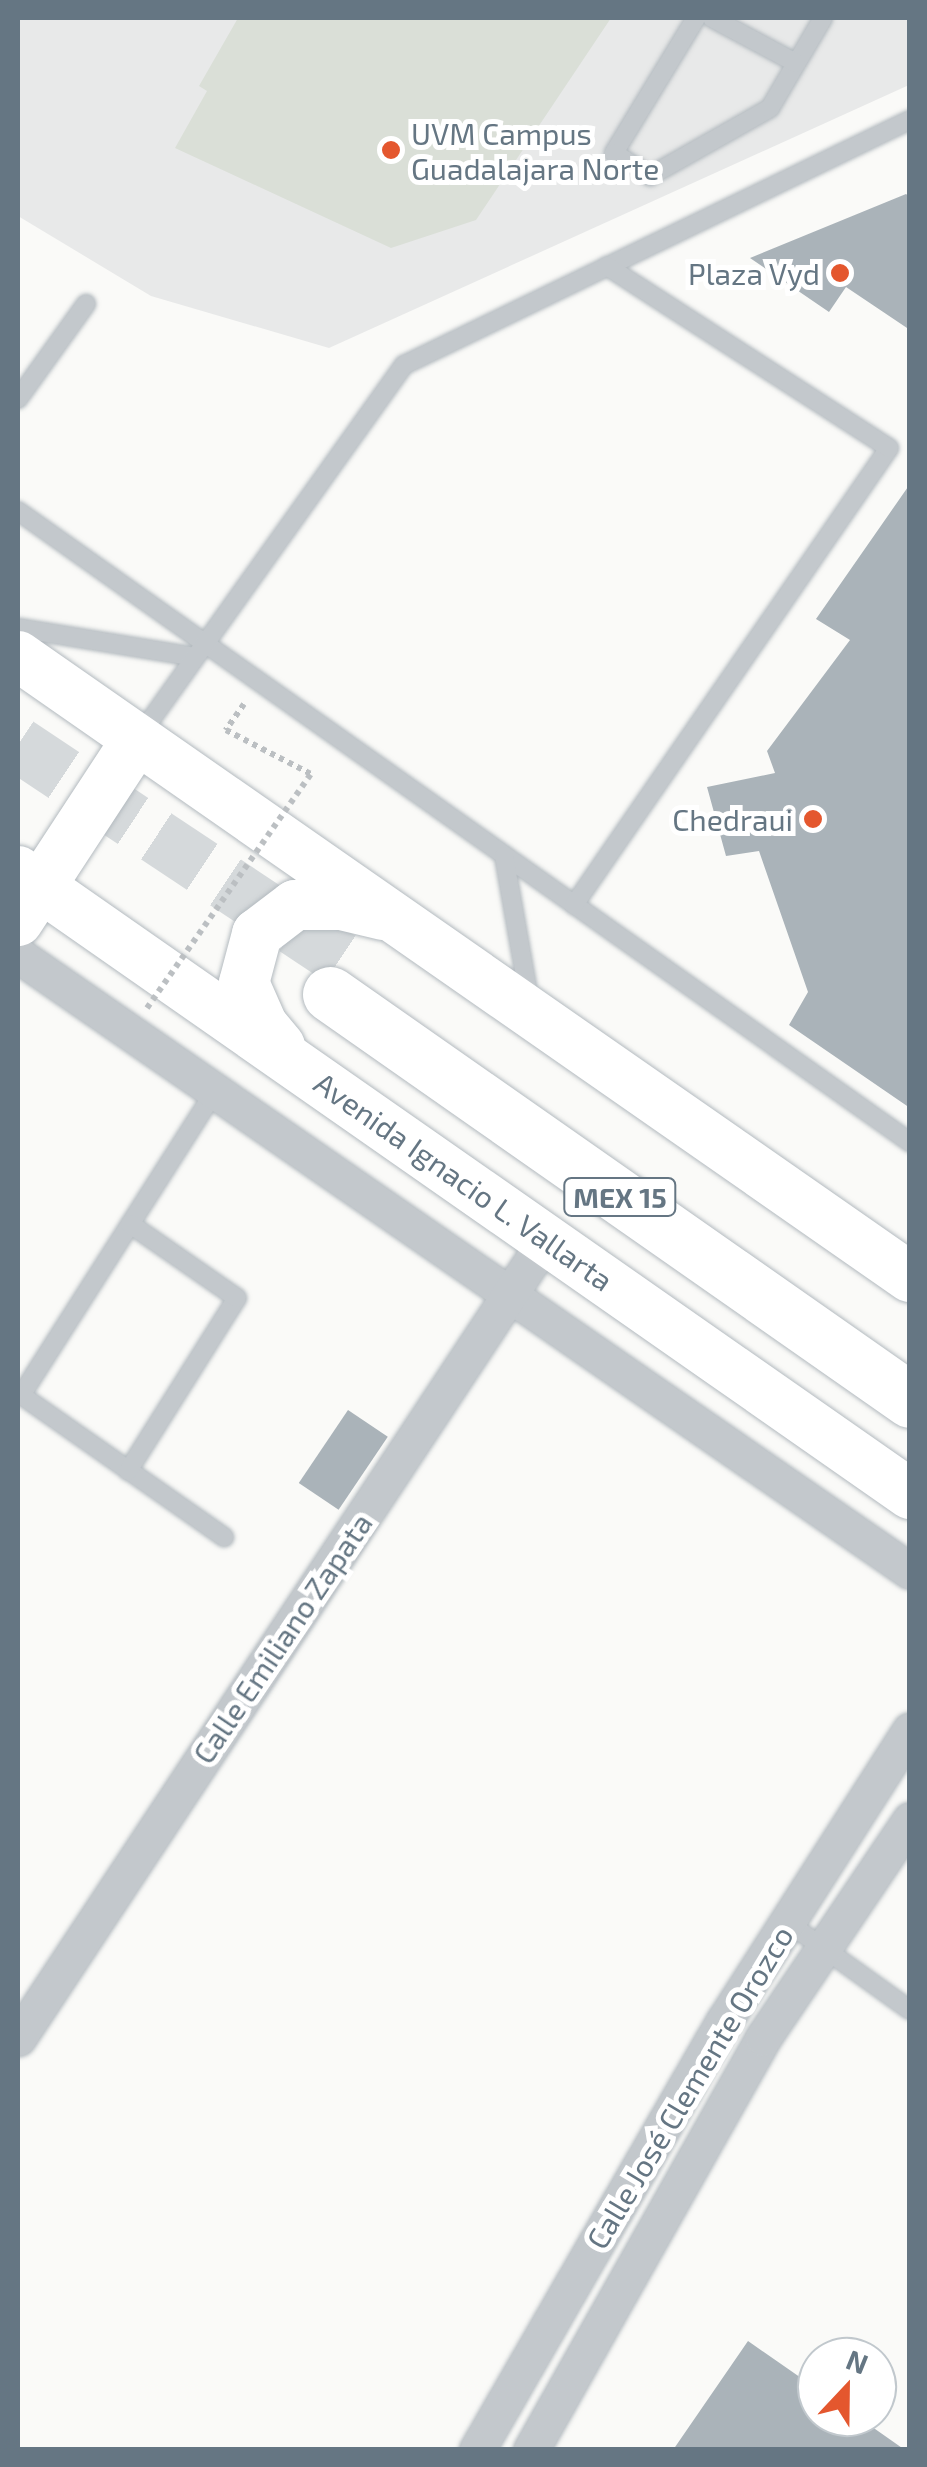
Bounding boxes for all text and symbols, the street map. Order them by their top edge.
place label: UVM Campus Guadalajara Norte [411,115,659,186]
marker: UVM Campus Guadalajara Norte [380,139,402,161]
place label: Plaza Vyd [687,255,820,291]
marker: Plaza Vyd [829,262,851,284]
place label: Chedraui [672,801,793,837]
marker: Chedraui [802,808,824,830]
street label: Avenida Ignacio L. Vallarta [308,1064,620,1298]
road number: MEX 15 [562,1174,678,1220]
street label: Calle Emiliano Zapata [185,1506,379,1770]
street label: Calle José Clemente Orozco [578,1919,800,2255]
north arrow [797,2337,897,2437]
text: N [842,2341,873,2381]

